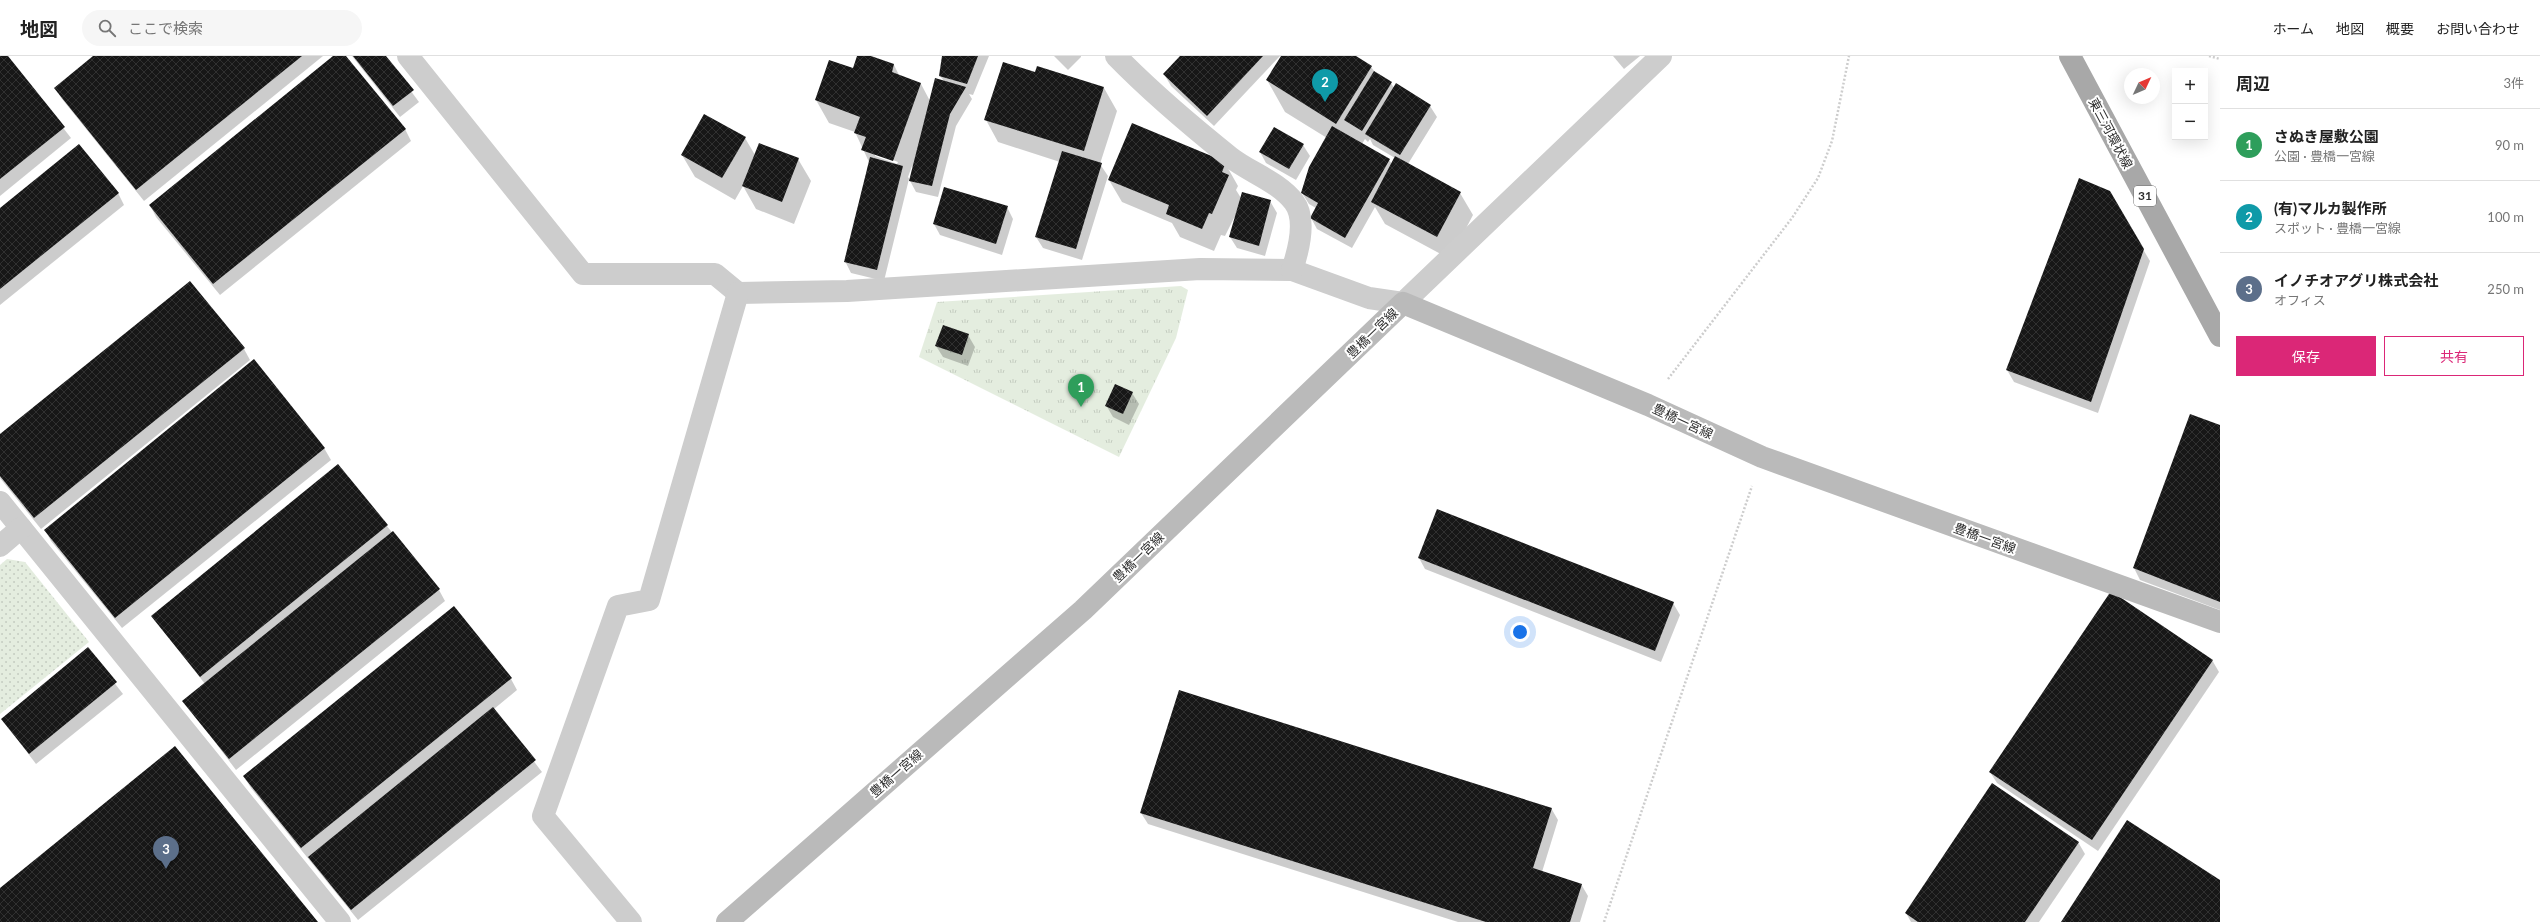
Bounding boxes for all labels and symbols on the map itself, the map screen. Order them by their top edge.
north arrow [2124,68,2160,104]
pin: 2 [1312,69,1338,102]
street label: 東三河環状線 [2086,95,2136,171]
road number: 31 [2134,186,2156,206]
street label: 豊橋一宮線 [1343,305,1401,361]
pin: 1 [1068,374,1094,407]
street label: 豊橋一宮線 [1650,400,1716,442]
street label: 豊橋一宮線 [1952,519,2018,557]
street label: 豊橋一宮線 [1109,529,1167,585]
your location [1510,622,1530,642]
street label: 豊橋一宮線 [866,746,926,800]
pin: 3 [153,836,179,869]

